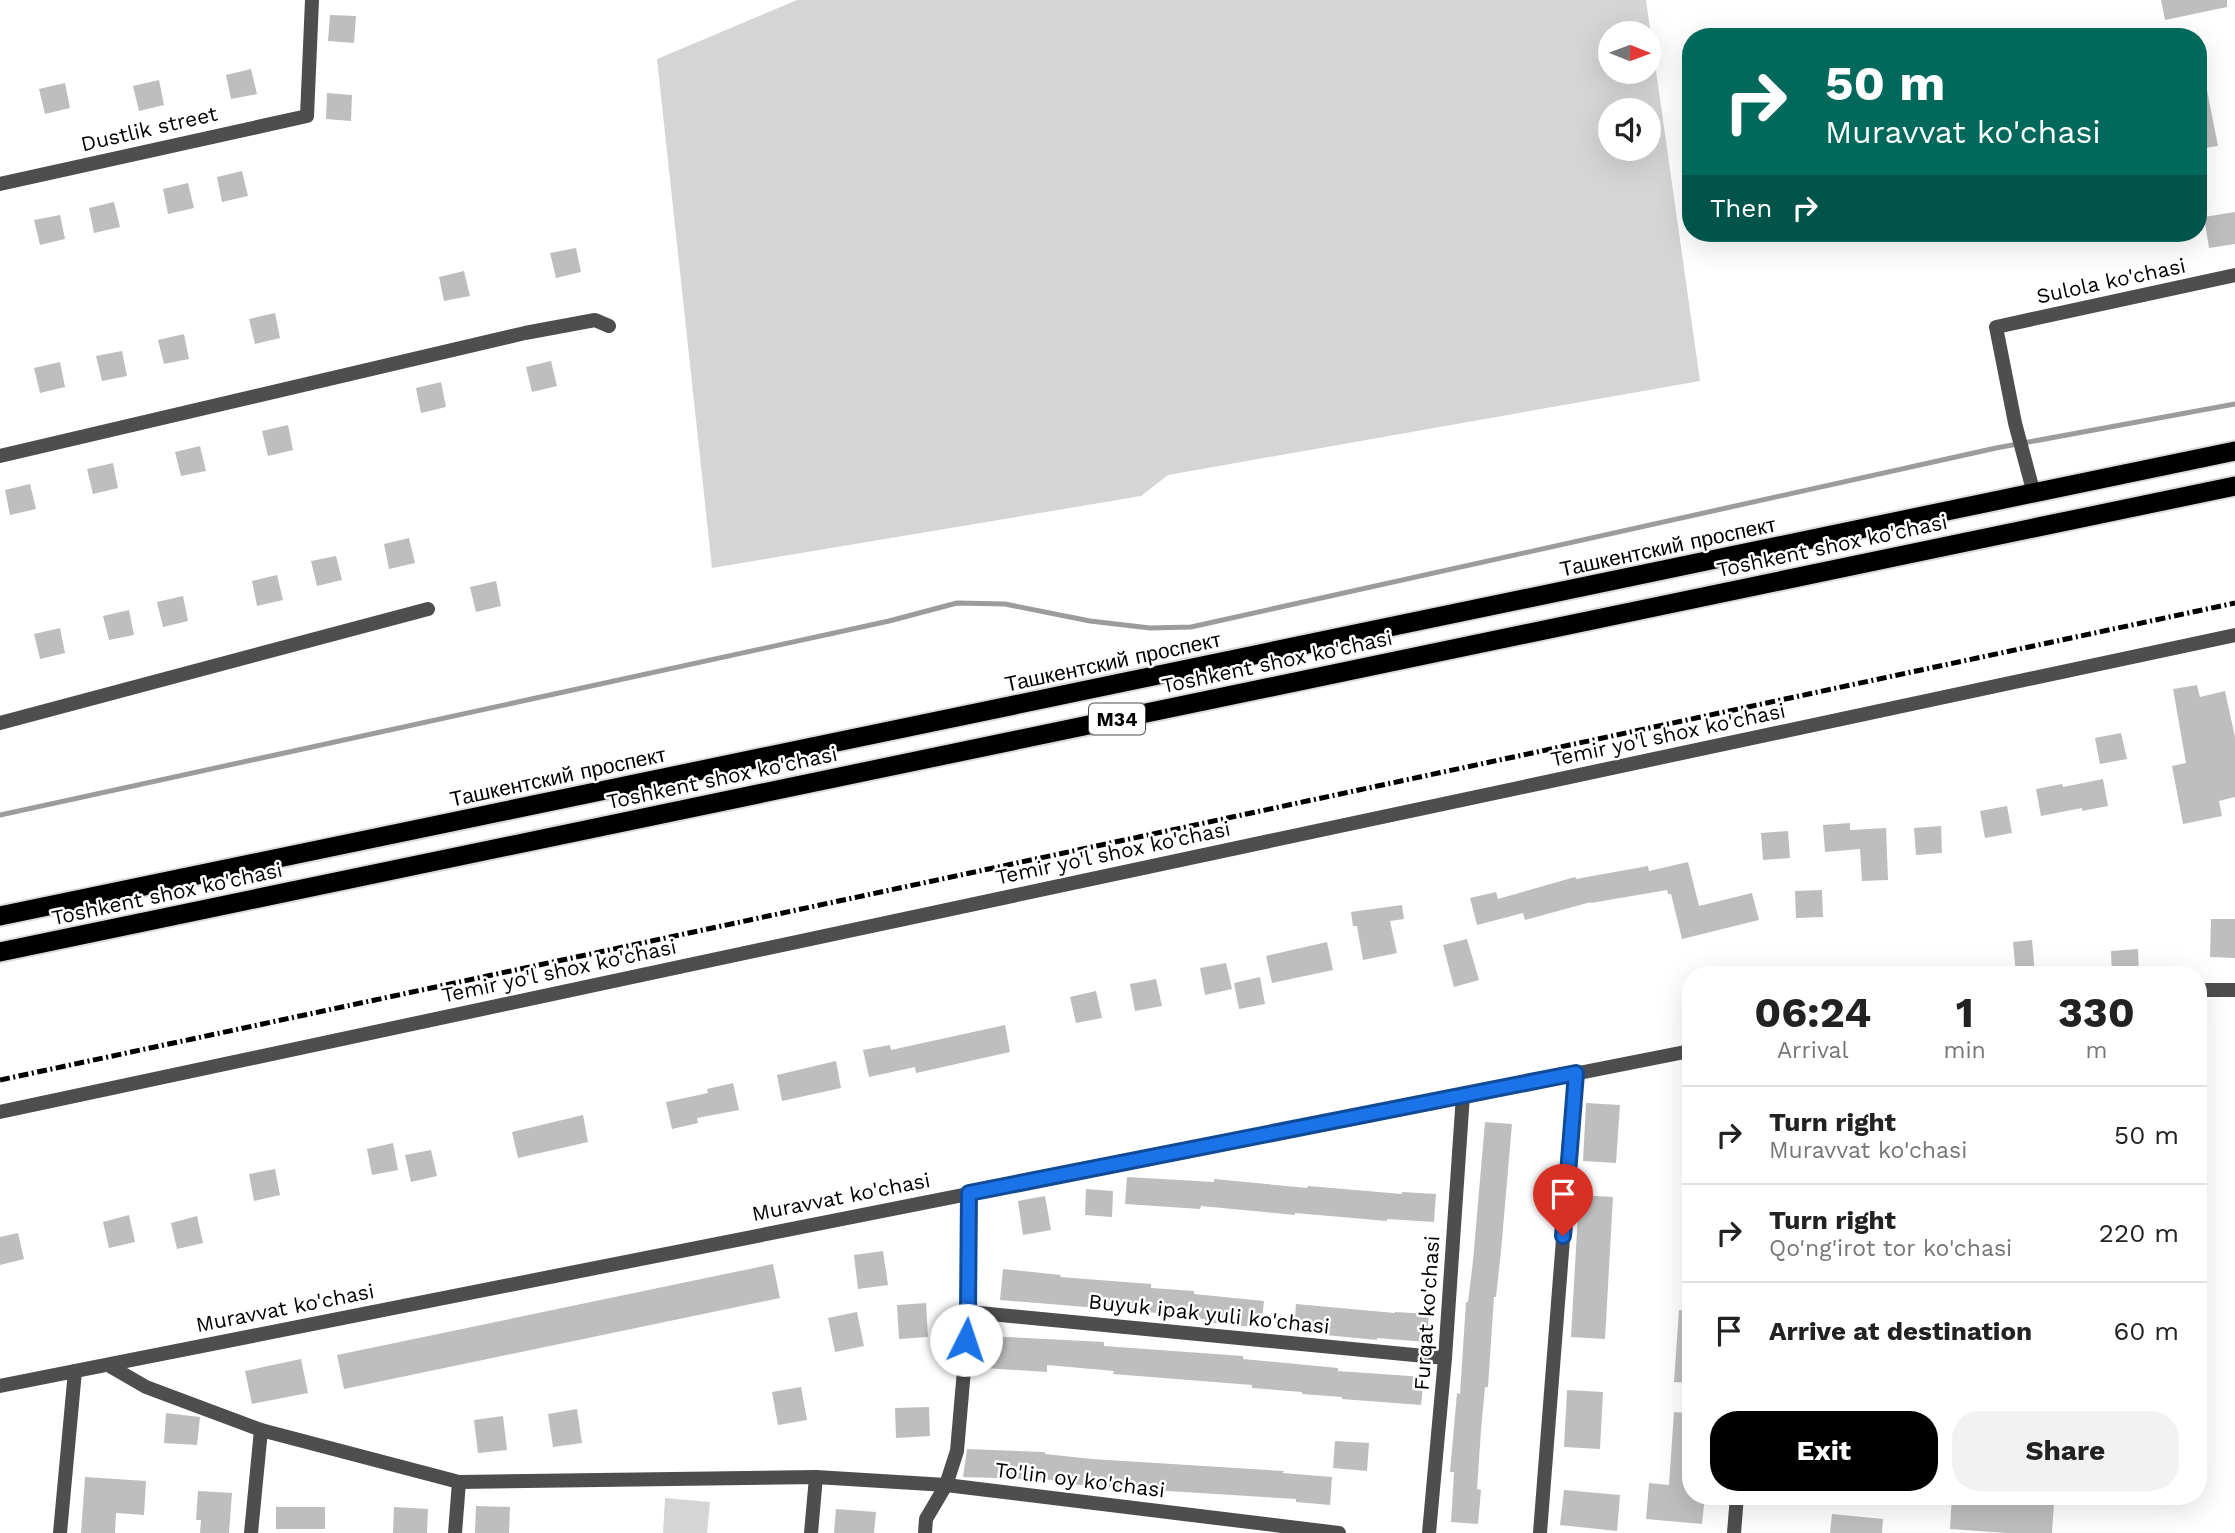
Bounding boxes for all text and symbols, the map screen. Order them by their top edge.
north arrow [1598,21,1661,84]
map controls [1598,21,1661,161]
text: 50 m [1825,54,1945,112]
icon: right [1710,56,1801,147]
button: sound [1598,98,1661,161]
street label: Dustlik street [78,101,220,156]
text: Muravvat ko'chasi [1825,113,2101,151]
icon: right [1786,189,1824,227]
text: Then [1710,193,1772,223]
street label: Sulola ko'chasi [2034,252,2188,309]
street label: Toshkent shox ko'chasi [1714,509,1950,582]
street label: Ташкентский проспект [1558,511,1779,582]
street label: Toshkent shox ko'chasi [1159,625,1395,698]
street label: Ташкентский проспект [1003,626,1224,697]
street label: Temir yo'l shox ko'chasi [1548,697,1788,772]
road number: M34 [1089,704,1145,734]
street label: Ташкентский проспект [448,741,669,812]
street label: Toshkent shox ko'chasi [604,741,840,814]
street label: Temir yo'l shox ko'chasi [993,815,1233,890]
street label: Toshkent shox ko'chasi [49,857,285,930]
street label: Temir yo'l shox ko'chasi [439,933,679,1008]
text: 06:24 [1754,988,1871,1037]
text: 1 [1956,988,1974,1037]
text: 330 [2058,988,2135,1037]
text: Arrival [1777,1037,1849,1064]
text: min [1944,1037,1986,1064]
text: m [2085,1037,2107,1064]
text: Turn right [1769,1107,1896,1137]
icon: right [1710,1116,1748,1154]
text: 50 m [2114,1120,2179,1150]
text: Muravvat ko'chasi [1769,1137,1967,1164]
pin [1533,1164,1593,1236]
street label: Muravvat ko'chasi [750,1167,932,1226]
icon: arrive [1544,1175,1582,1213]
text: Turn right [1769,1205,1896,1235]
icon: right [1710,1214,1748,1252]
text: 220 m [2099,1218,2179,1248]
street label: Furqat ko'chasi [1409,1235,1444,1391]
text: Qo'ng'irot tor ko'chasi [1769,1235,2012,1262]
street label: Muravvat ko'chasi [194,1278,376,1337]
street label: Buyuk ipak yuli ko'chasi [1087,1288,1331,1339]
position arrow [929,1303,1003,1377]
icon: arrive [1710,1312,1748,1350]
text: Arrive at destination [1769,1316,2032,1346]
text: 60 m [2113,1316,2179,1346]
button: Exit [1710,1411,1938,1491]
button: Share [1952,1411,2179,1491]
street label: To'lin oy ko'chasi [994,1457,1166,1502]

